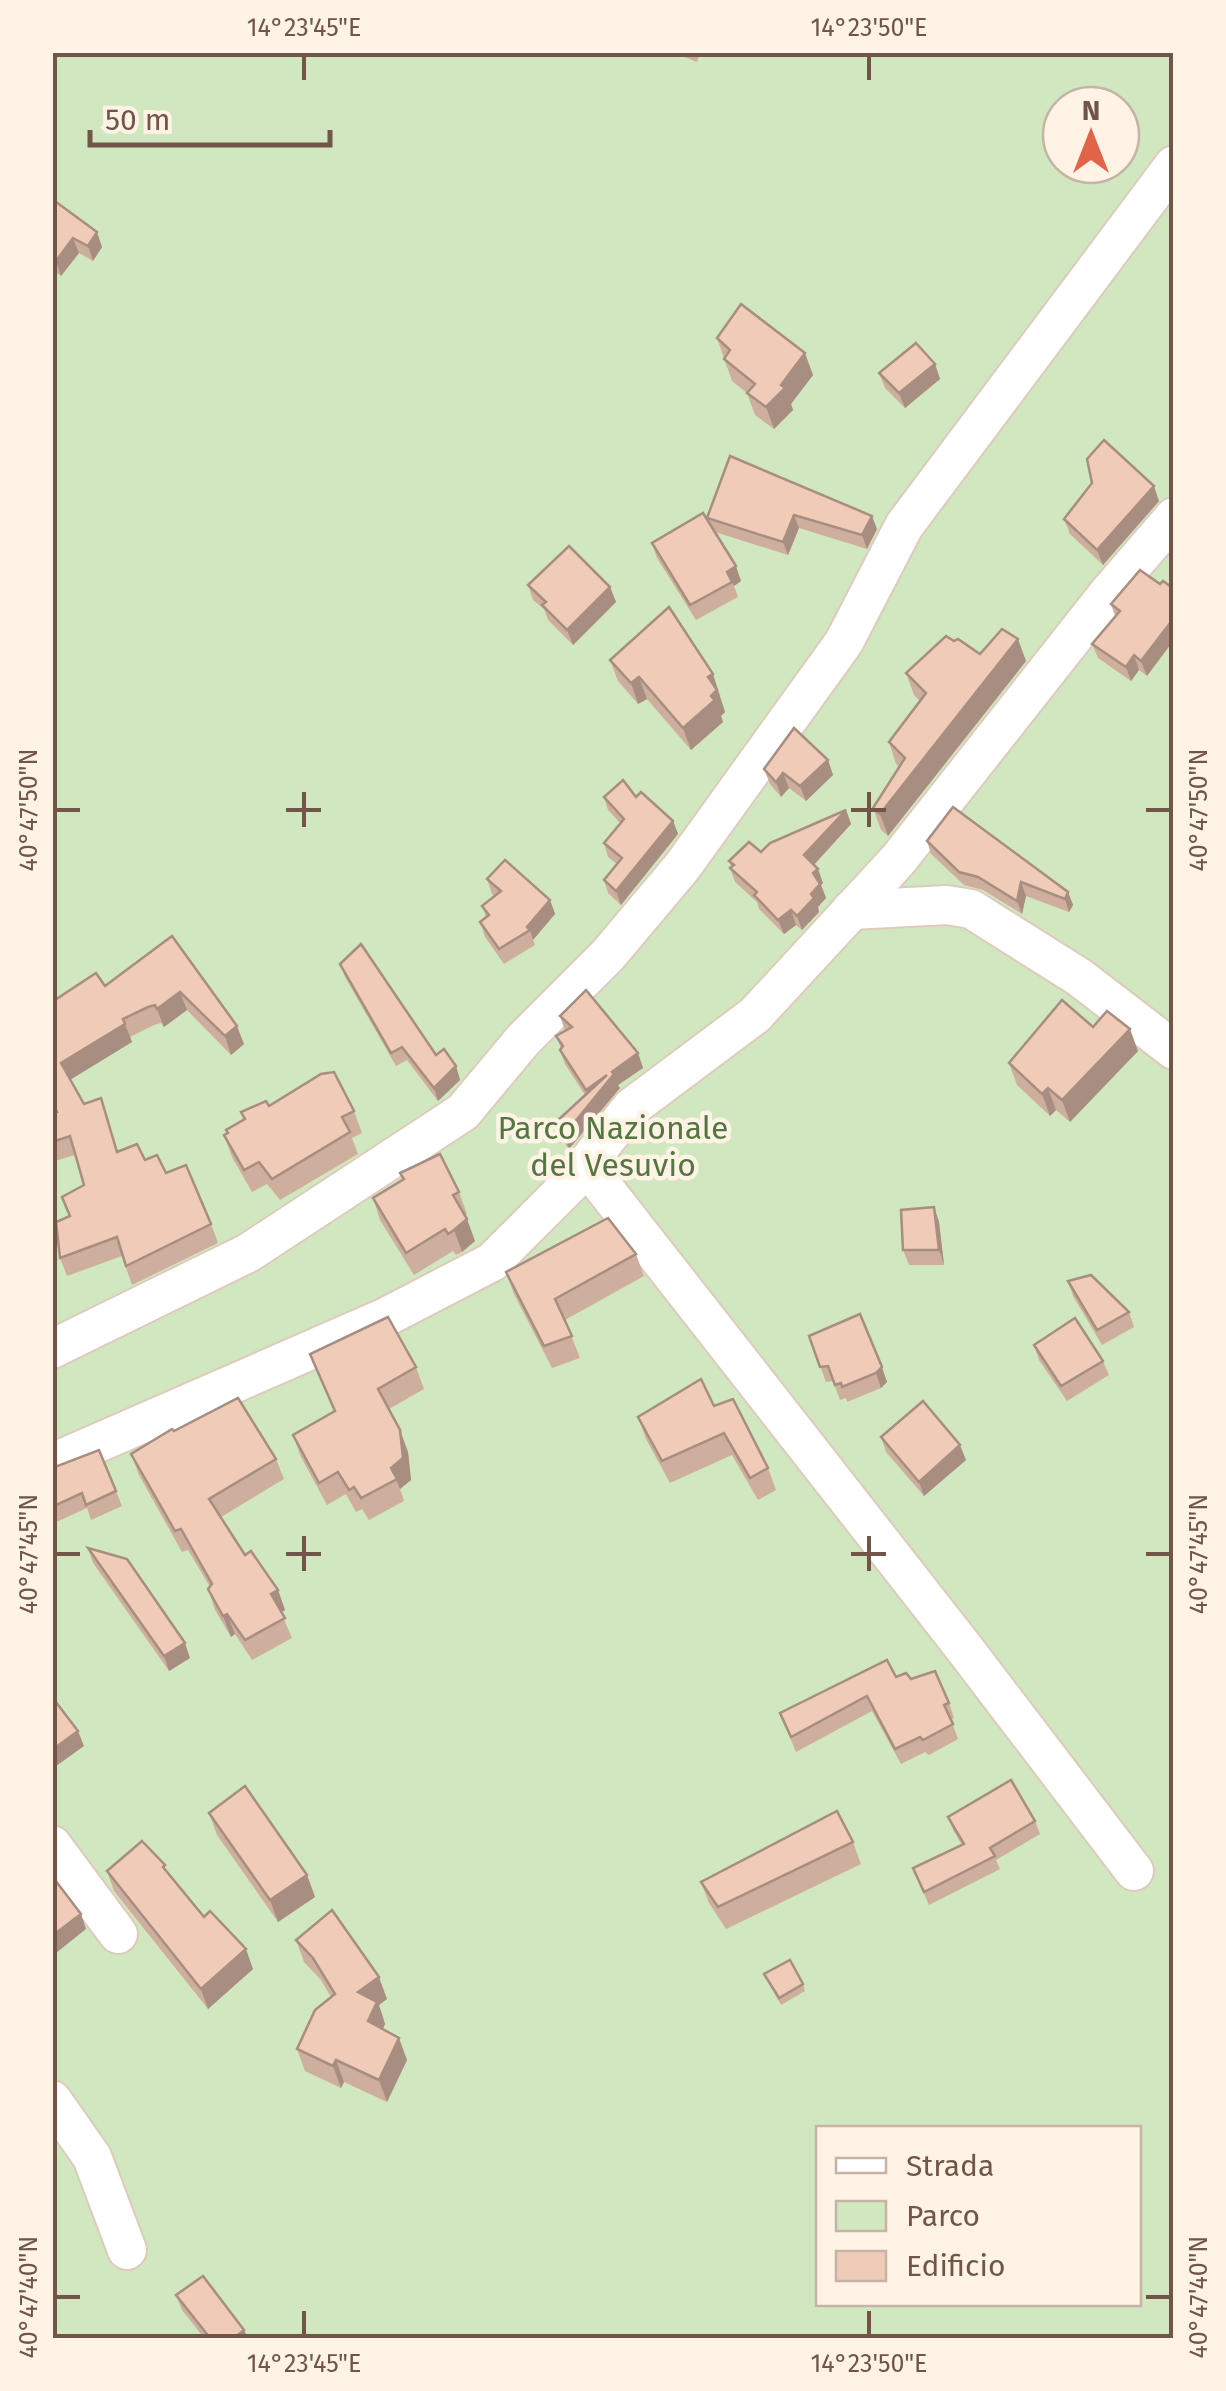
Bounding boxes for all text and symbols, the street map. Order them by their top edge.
text: 14°23'45"E [247,13,361,43]
text: 14°23'50"E [811,13,927,43]
scale bar [90,85,330,147]
north arrow [1041,85,1141,185]
text: N [1082,94,1100,127]
text: 50 m [105,102,170,138]
text: 40°47'50"N [14,748,44,872]
text: 40°47'50"N [1184,748,1214,872]
park label: Parco Nazionale del Vesuvio [498,1109,728,1184]
text: 40°47'45"N [14,1494,44,1614]
text: 40°47'45"N [1184,1494,1214,1614]
legend [816,2126,1141,2306]
text: Strada [906,2148,994,2184]
text: Parco [906,2198,980,2234]
text: 40°47'40"N [14,2236,44,2358]
text: 40°47'40"N [1184,2236,1214,2358]
text: Edificio [906,2248,1005,2284]
text: 14°23'45"E [247,2349,361,2379]
text: 14°23'50"E [811,2349,927,2379]

